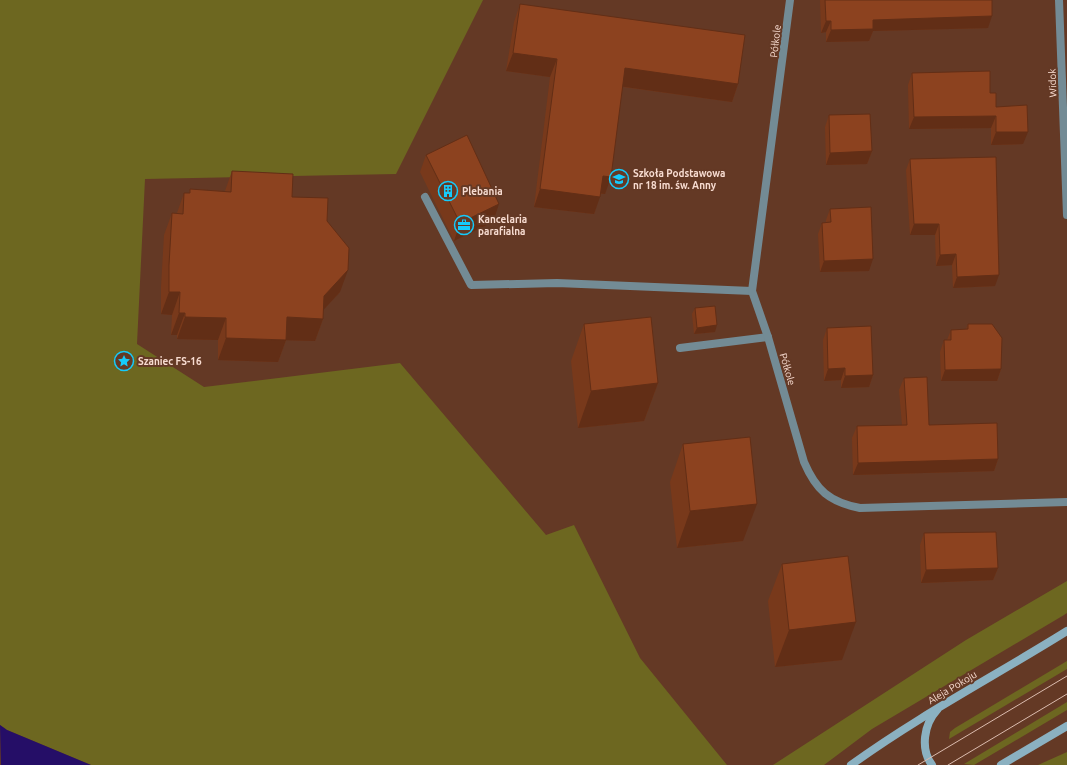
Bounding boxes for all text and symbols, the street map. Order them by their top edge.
street label: Półkole [768,24,783,58]
street label: Widok [1047,68,1058,97]
school or university icon: Szkoła Podstawowa nr 18 im. św. Anny [608,168,630,190]
place label: Szkoła Podstawowa nr 18 im. św. Anny [633,168,725,191]
building icon: Plebania [437,180,459,202]
place label: Plebania [462,186,503,197]
office icon: Kancelaria parafialna [453,214,475,236]
place label: Kancelaria parafialna [478,214,527,237]
place icon: Szaniec FS-16 [113,350,135,372]
street label: Półkole [778,352,797,387]
place label: Szaniec FS-16 [138,356,202,367]
street label: Aleja Pokoju [926,669,979,706]

